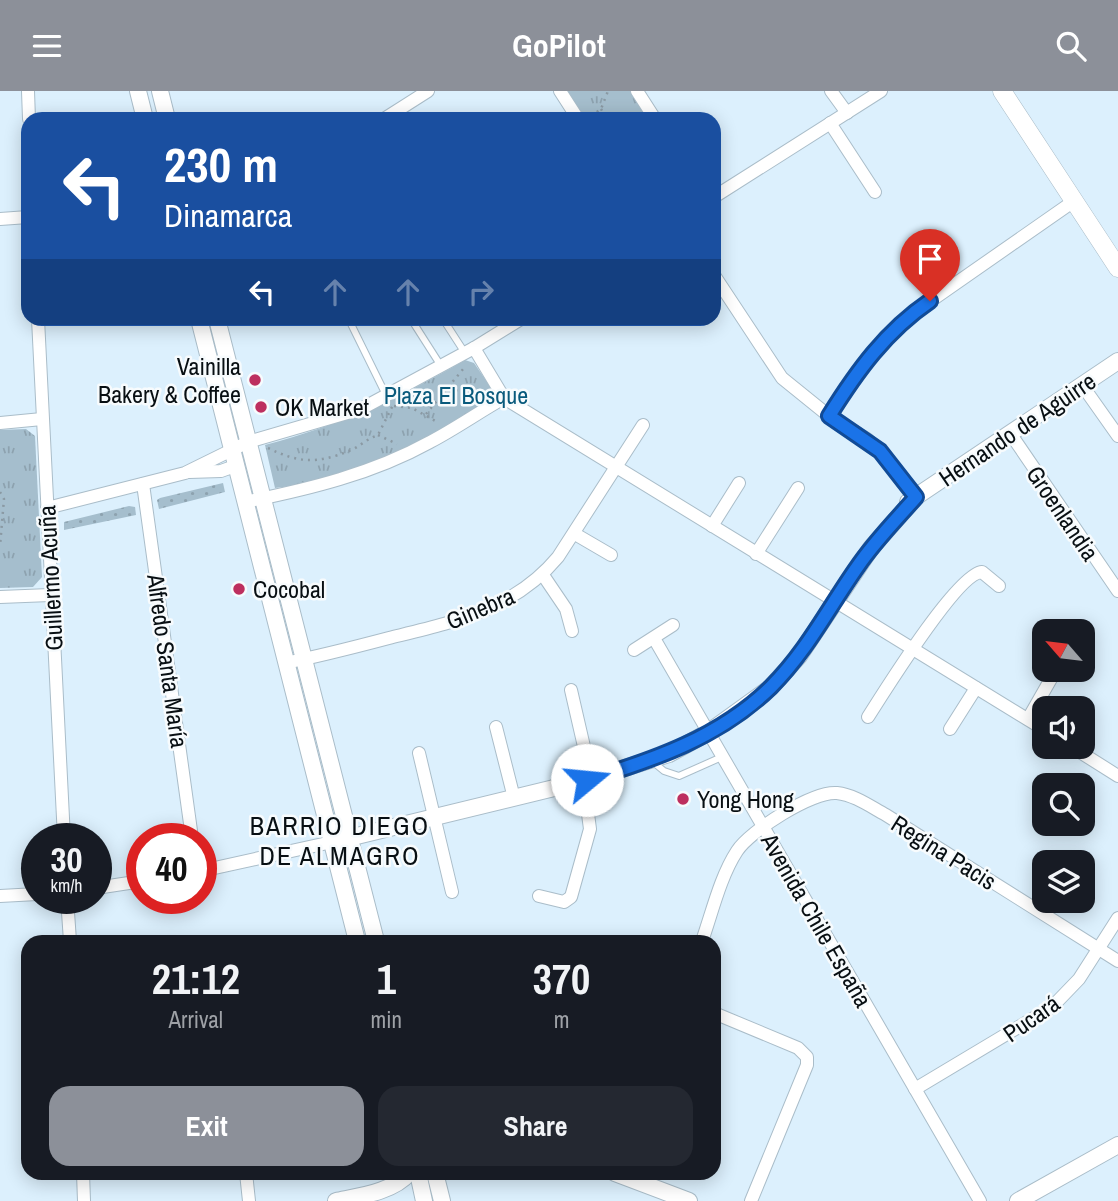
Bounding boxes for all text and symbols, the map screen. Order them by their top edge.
text: GoPilot [512,24,606,67]
icon: menu [28,27,66,65]
icon: search [1052,27,1090,65]
text: 230 m [164,131,278,197]
icon: left [49,140,140,231]
text: Dinamarca [164,194,292,237]
pin [900,229,960,301]
icon: arrive [911,240,949,278]
icon: left [243,273,281,311]
icon: ahead [316,273,354,311]
icon: ahead [389,273,427,311]
icon: right [462,273,500,311]
place label: Vainilla Bakery & Coffee [98,350,241,410]
street label: Hernando de Aguirre [932,365,1102,493]
marker: Vainilla Bakery & Coffee [247,372,263,388]
park label: Plaza El Bosque [384,379,528,411]
place label: OK Market [275,391,370,423]
marker: OK Market [253,399,269,415]
street label: Groenlandia [1019,459,1107,567]
street label: Guillermo Acuña [30,504,70,651]
street label: Alfredo Santa María [140,571,196,750]
place label: Cocobal [253,573,325,605]
street label: Ginebra [441,579,519,637]
marker: Cocobal [231,581,247,597]
north arrow [1032,619,1096,683]
map controls [1032,619,1095,913]
button: sound [1032,696,1095,759]
position arrow [550,743,624,817]
button: search [1032,773,1095,836]
place label: Yong Hong [697,783,794,815]
marker: Yong Hong [675,791,691,807]
street label: Regina Pacis [885,807,1003,897]
district label: BARRIO DIEGO DE ALMAGRO [250,808,430,873]
speed limit sign: 40 [126,823,217,914]
street label: Avenida Chile España [754,826,880,1013]
text: 30 [51,836,82,883]
button: layers [1032,850,1095,913]
text: km/h [51,873,83,898]
text: 21:12 [152,951,240,1007]
text: 1 [377,951,396,1007]
text: 370 [533,951,590,1007]
street label: Pucará [996,987,1066,1049]
text: Arrival [169,1004,223,1035]
text: min [371,1004,402,1035]
text: m [554,1004,569,1035]
button: Exit [49,1086,364,1166]
button: Share [378,1086,693,1166]

